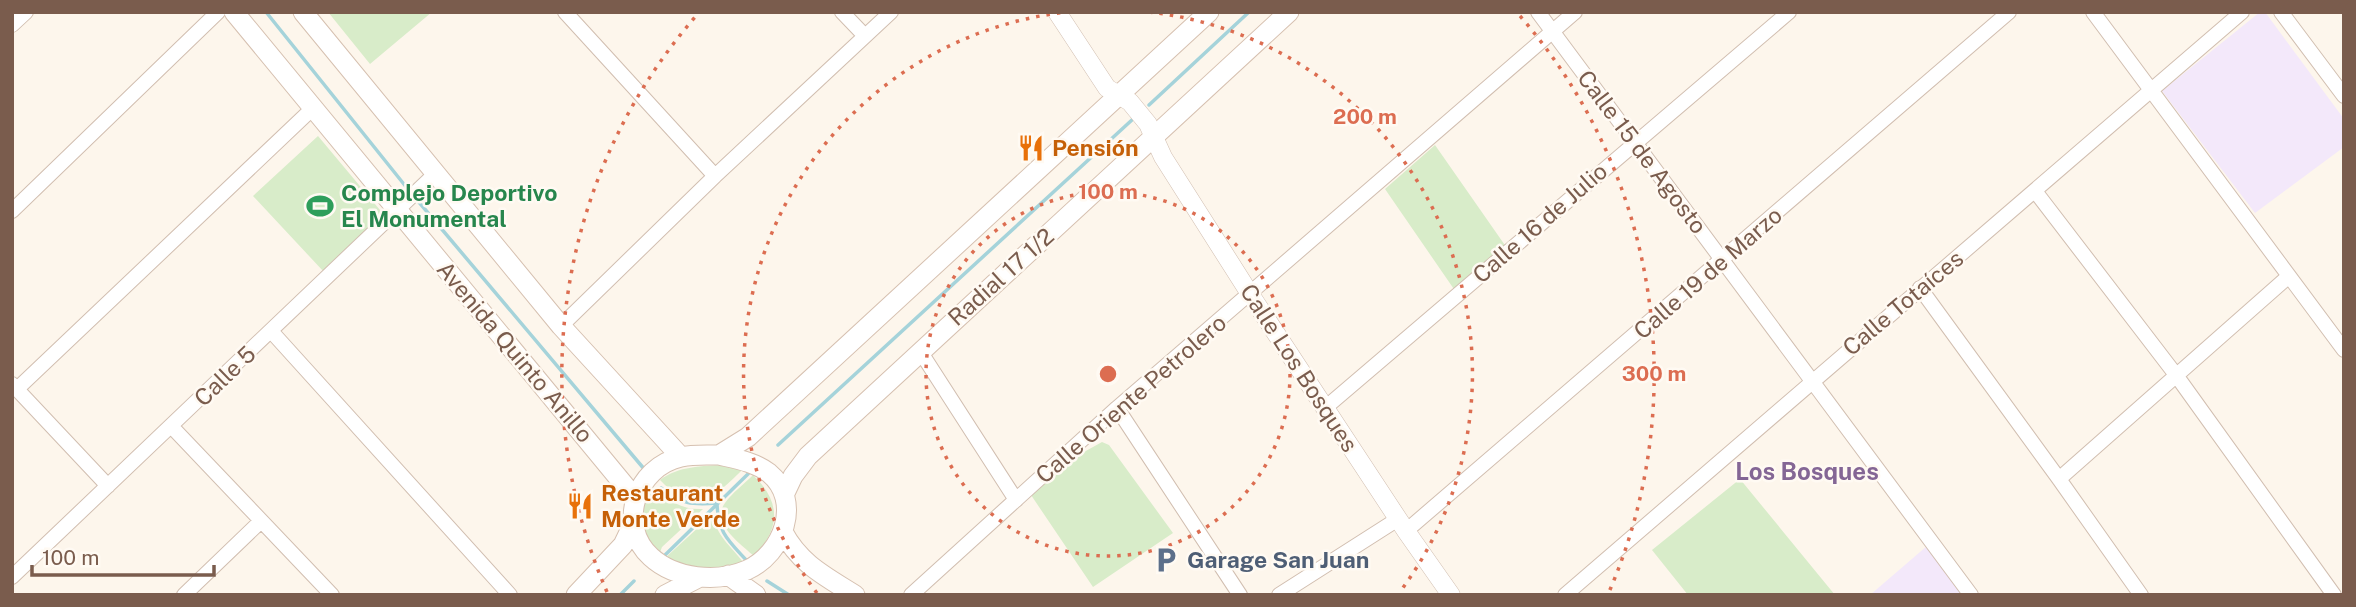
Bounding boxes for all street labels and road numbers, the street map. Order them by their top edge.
street label: Calle 15 de Agosto [1572,65,1713,239]
street label: Calle 16 de Julio [1467,157,1612,288]
street label: Calle 19 de Marzo [1628,201,1787,344]
street label: Radial 17 1/2 [942,222,1059,331]
street label: Calle Totaíces [1837,245,1968,361]
street label: Avenida Quinto Anillo [432,256,599,448]
street label: Calle Los Bosques [1235,279,1364,457]
street label: Calle Oriente Petrolero [1030,309,1231,489]
street label: Calle 5 [188,340,261,411]

